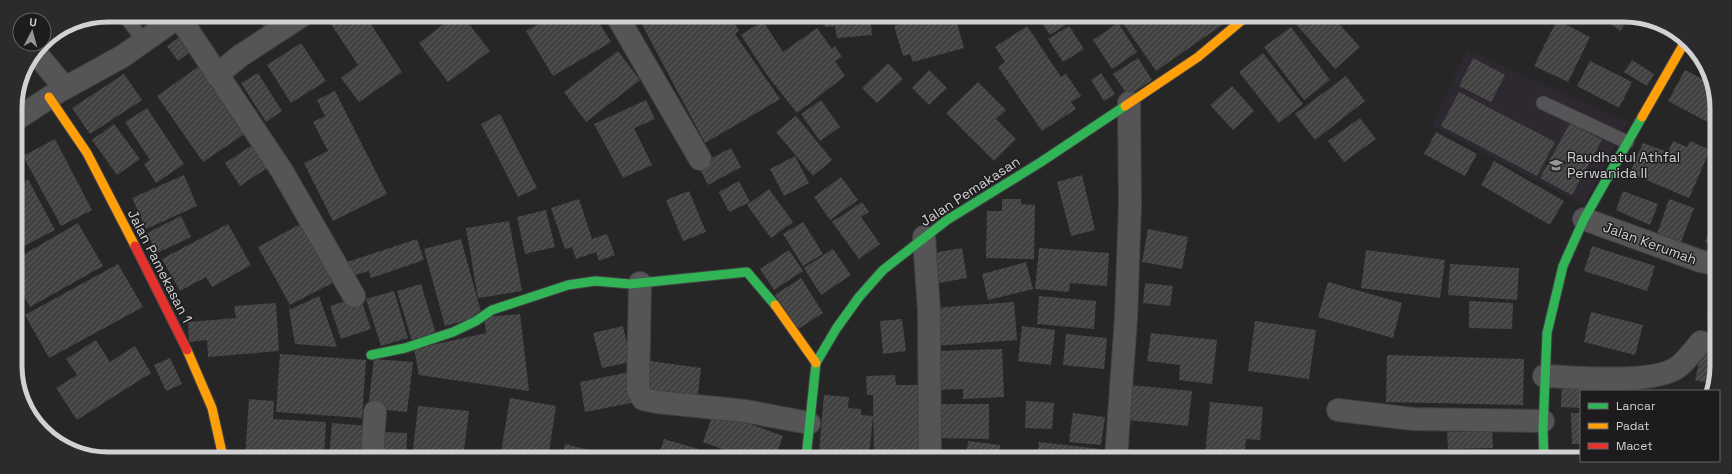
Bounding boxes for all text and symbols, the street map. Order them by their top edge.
north arrow [12,12,52,52]
text: U [29,15,37,29]
place label: Raudhatul Athfal Perwanida II [1567,148,1680,182]
street label: Jalan Pemakasan [917,152,1023,230]
school or university icon: Raudhatul Athfal Perwanida II [1548,157,1564,173]
street label: Jalan Pamekasan 1 [124,206,196,326]
street label: Jalan Kerumah [1601,218,1699,268]
legend [1580,390,1720,462]
text: Lancar [1616,398,1656,414]
text: Padat [1616,418,1650,434]
text: Macet [1616,438,1653,454]

